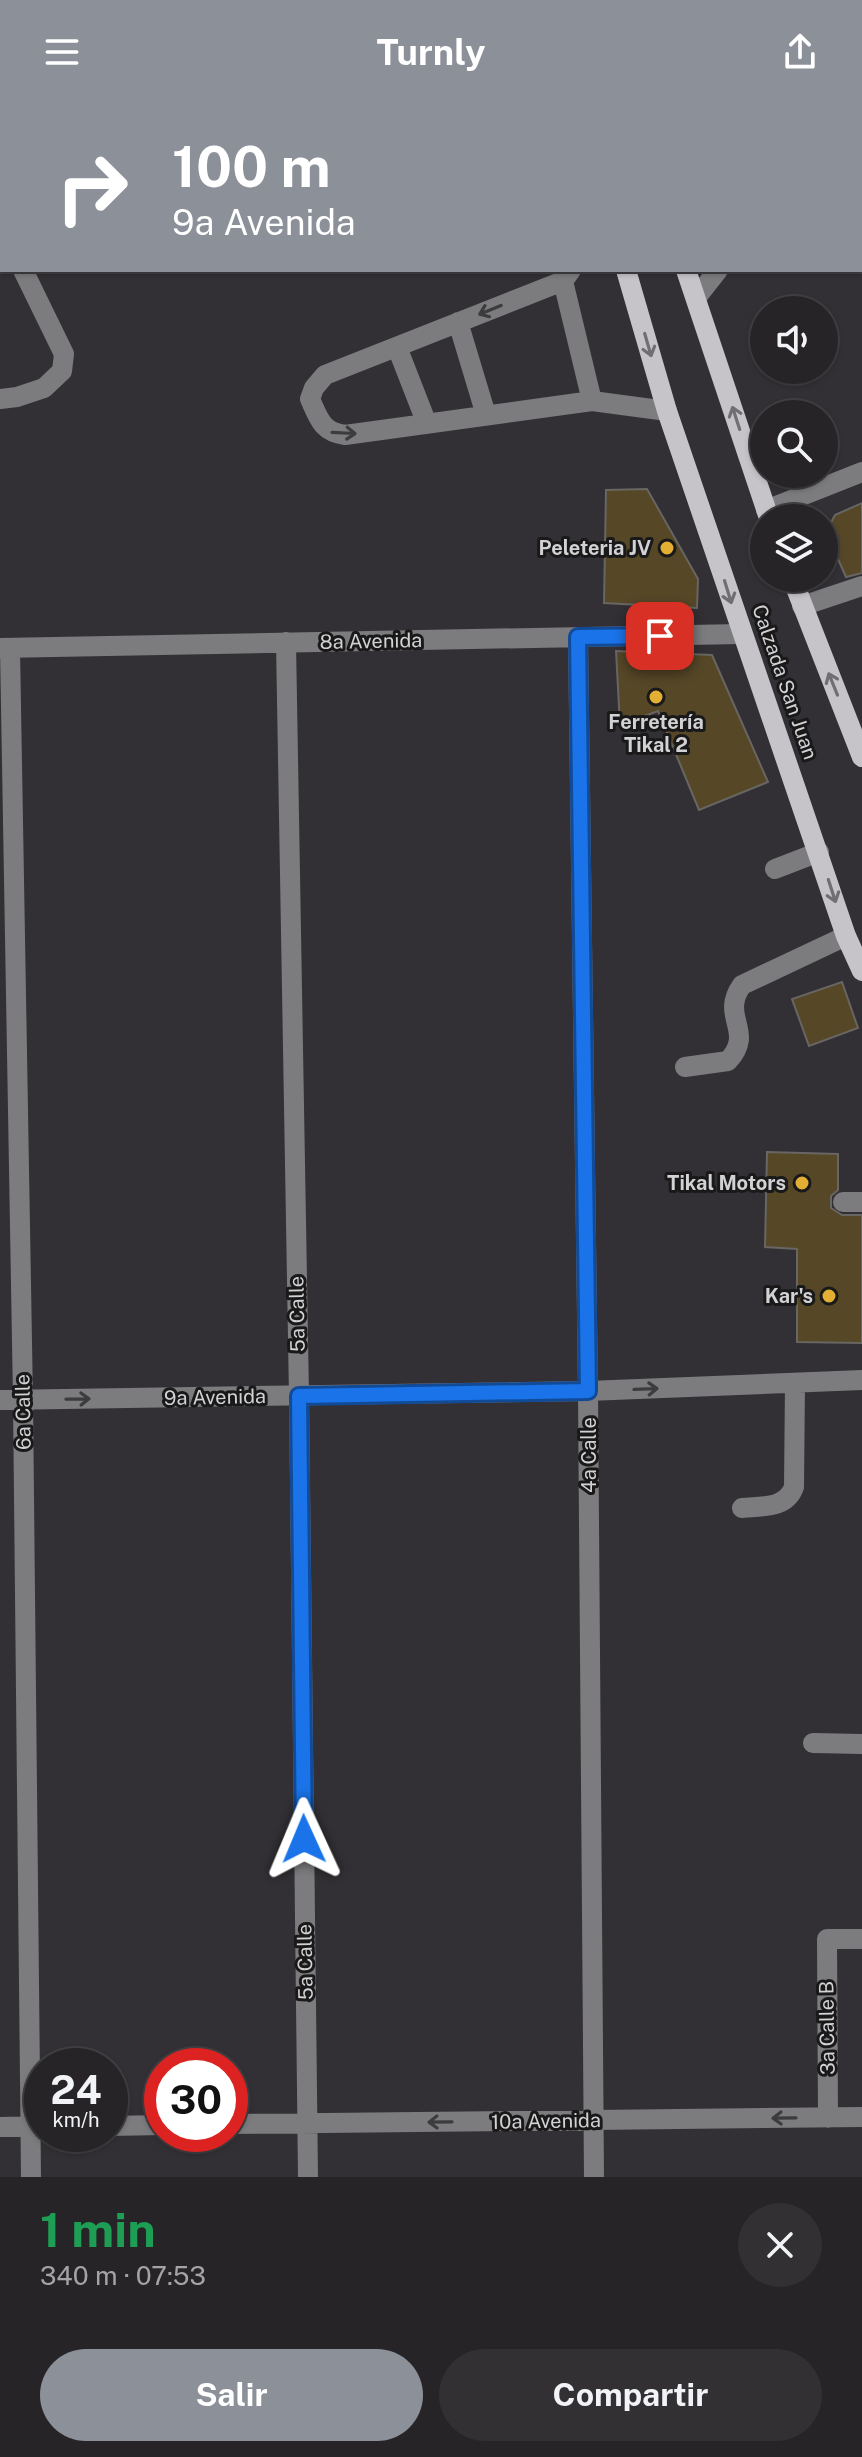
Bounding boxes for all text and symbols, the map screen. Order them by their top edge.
icon: menu [40,30,84,74]
icon: share [778,30,822,74]
text: Turnly [377,31,485,73]
text: 100 m [172,134,331,200]
icon: right [40,136,144,240]
text: 9a Avenida [172,201,356,243]
map controls [750,296,838,592]
button: sound [750,296,838,384]
one-way arrow [478,303,503,318]
one-way arrow [641,331,656,357]
button: search [750,400,838,488]
one-way arrow [727,405,742,430]
one-way arrow [330,425,357,440]
button: layers [750,504,838,592]
place label: Peleteria JV [539,536,651,560]
marker: Peleteria JV [658,539,676,557]
one-way arrow [721,579,736,605]
street label: Calzada San Juan [747,601,823,763]
pin [626,602,694,670]
icon: arrive [638,614,682,658]
street label: 8a Avenida [320,628,422,654]
one-way arrow [825,672,839,697]
marker: Ferretería Tikal 2 [647,688,665,706]
place label: Ferretería Tikal 2 [608,710,704,757]
one-way arrow [825,878,840,903]
place label: Tikal Motors [667,1171,786,1195]
marker: Tikal Motors [793,1174,811,1192]
street label: 5a Calle [284,1276,310,1352]
place label: Kar's [765,1284,813,1308]
marker: Kar's [820,1287,838,1305]
street label: 6a Calle [10,1374,36,1450]
one-way arrow [632,1381,659,1396]
street label: 9a Avenida [164,1384,266,1410]
one-way arrow [64,1391,91,1407]
street label: 4a Calle [577,1417,601,1493]
position arrow [262,1797,346,1881]
street label: 5a Calle [292,1924,318,2000]
street label: 3a Calle B [814,1981,840,2075]
speed limit sign: 30 [144,2048,248,2152]
text: 24 [50,2066,102,2113]
text: km/h [52,2108,100,2132]
street label: 10a Avenida [491,2108,601,2134]
one-way arrow [771,2110,798,2126]
one-way arrow [427,2114,454,2130]
text: 1 min [40,2201,156,2258]
button: close [738,2203,822,2287]
text: 340 m · 07:53 [40,2260,206,2291]
button: Salir [40,2349,423,2441]
button: Compartir [439,2349,822,2441]

